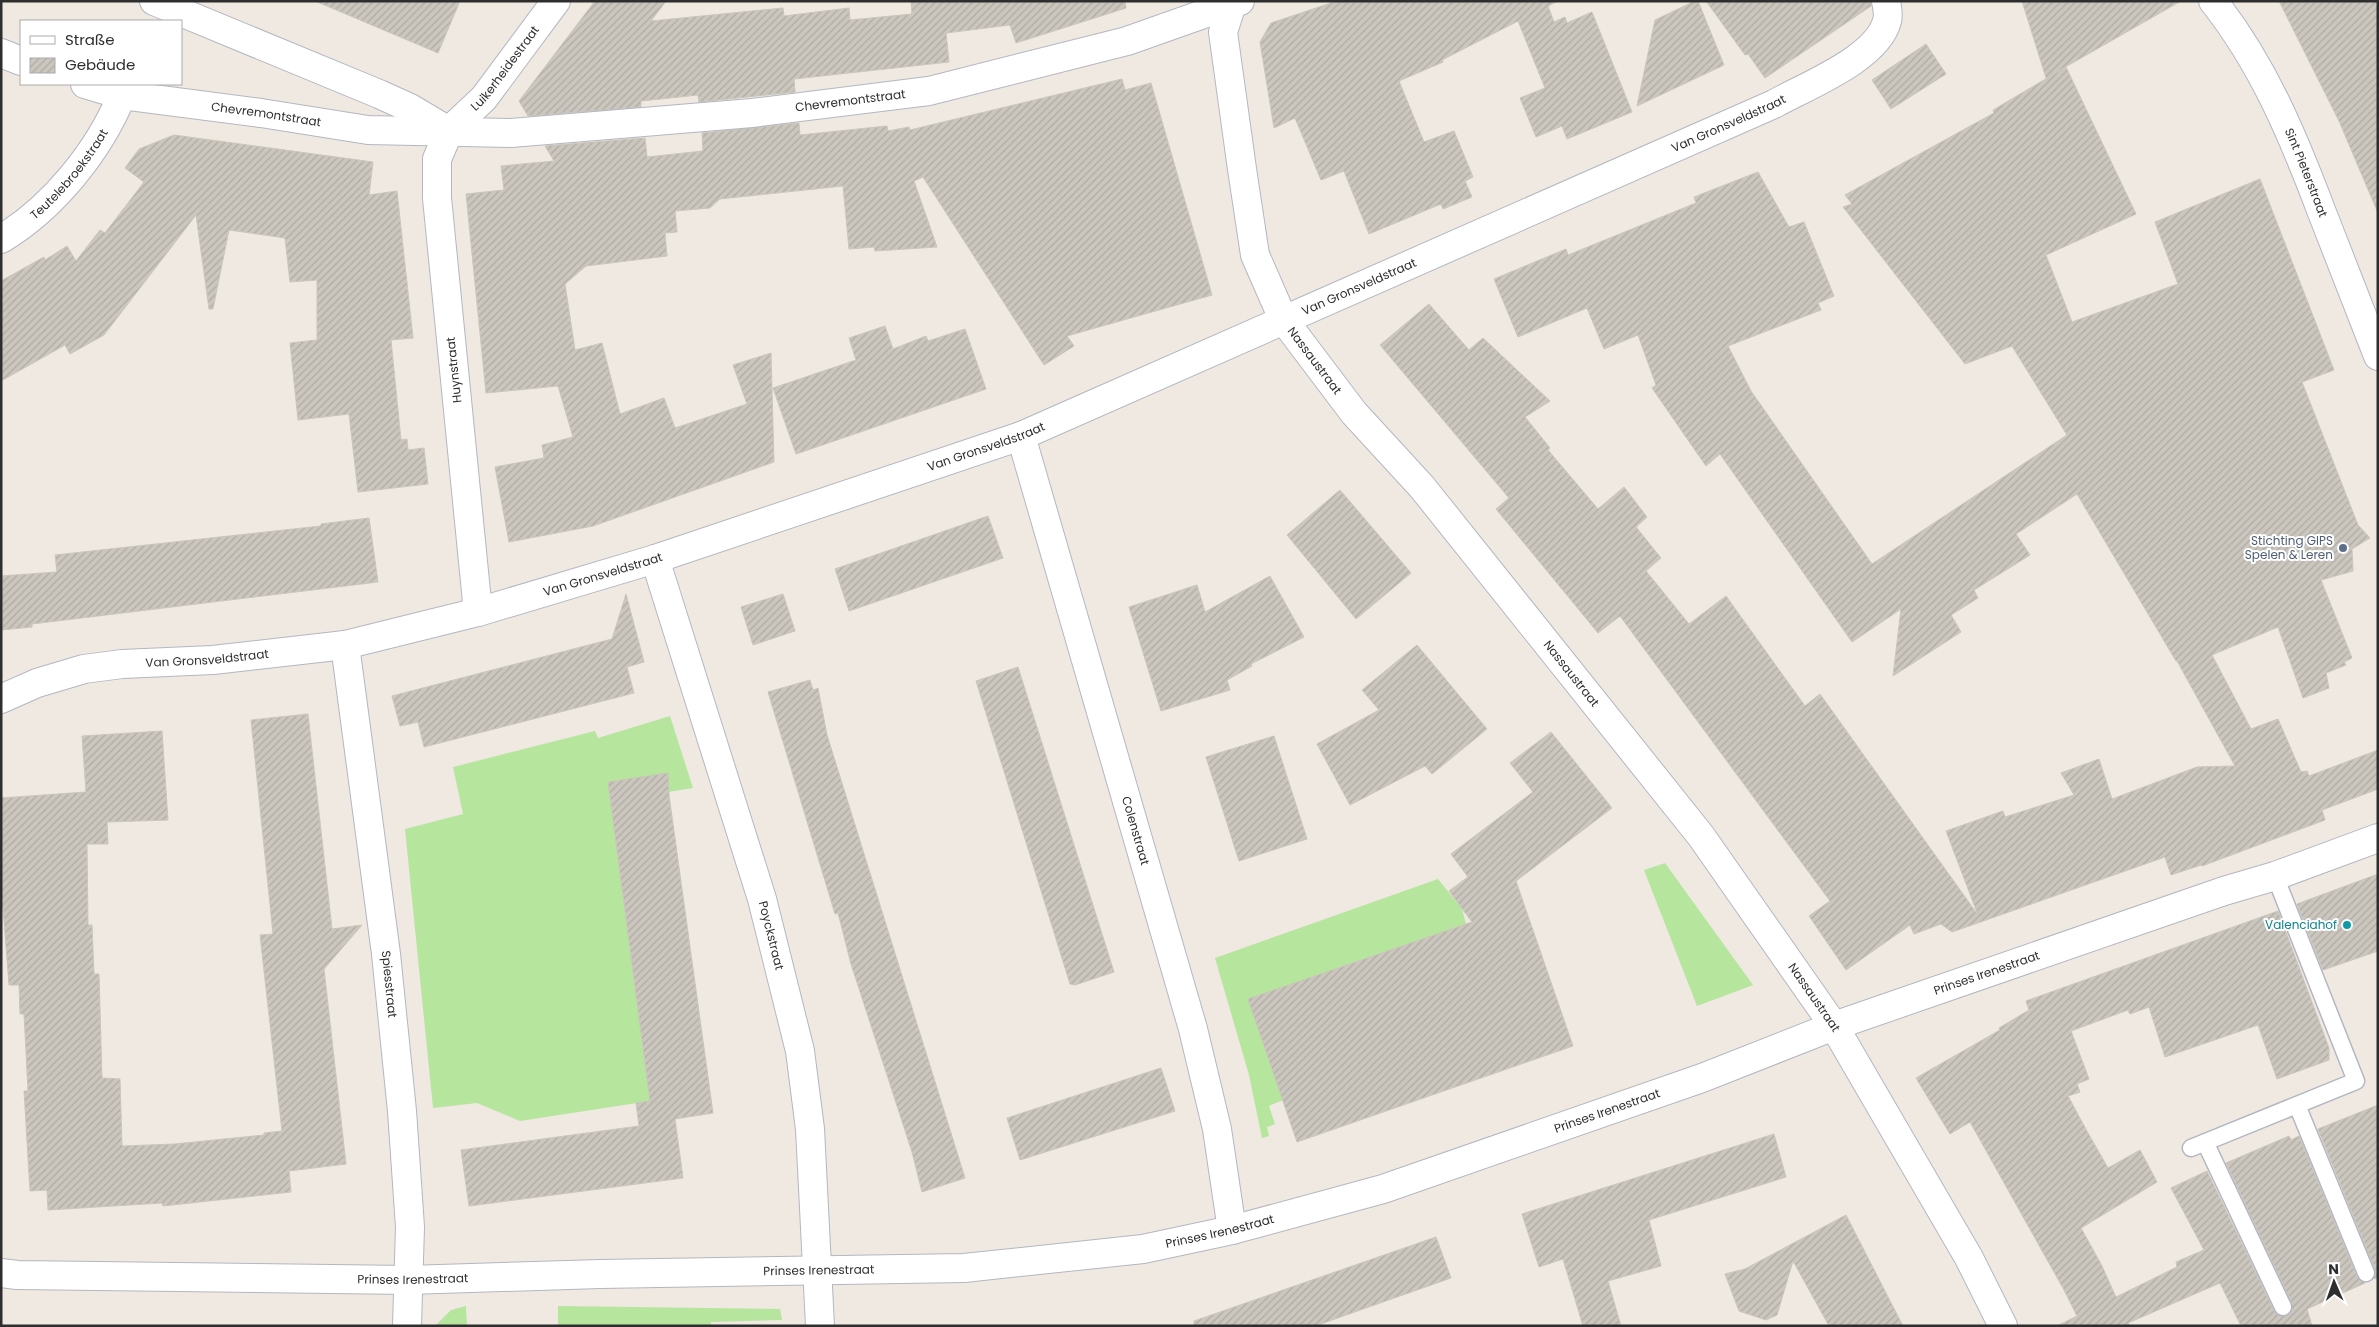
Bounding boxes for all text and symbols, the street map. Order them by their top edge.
legend [20,20,182,85]
street label: Luikerheidestraat [467,22,543,114]
text: Straße [65,29,115,50]
text: Gebäude [65,54,135,75]
street label: Chevremontstraat [794,85,906,116]
street label: Van Gronsveldstraat [1668,90,1788,156]
street label: Chevremontstraat [210,98,322,130]
street label: Sint Pieterstraat [2281,125,2332,220]
street label: Teutelebroekstraat [26,126,112,223]
street label: Van Gronsveldstraat [1299,254,1419,319]
street label: Nassaustraat [1284,323,1346,398]
street label: Huynstraat [442,336,465,404]
street label: Van Gronsveldstraat [925,418,1047,475]
place label: Stichting GIPS Spelen & Leren [2245,532,2333,563]
marker: Stichting GIPS Spelen & Leren [2337,542,2349,554]
street label: Van Gronsveldstraat [541,548,664,600]
street label: Nassaustraat [1540,637,1603,710]
street label: Van Gronsveldstraat [145,645,270,671]
street label: Colenstraat [1118,794,1154,867]
street label: Poyckstraat [755,899,788,972]
place label: Valenciahof [2265,916,2337,933]
marker: Valenciahof [2341,919,2353,931]
street label: Prinses Irenestraat [1931,946,2042,999]
street label: Spiesstraat [378,950,401,1019]
street label: Nassaustraat [1784,959,1845,1035]
street label: Prinses Irenestraat [1552,1084,1662,1137]
street label: Prinses Irenestraat [1164,1210,1276,1252]
north arrow [2309,1257,2359,1307]
text: N [2328,1259,2339,1279]
street label: Prinses Irenestraat [763,1260,874,1279]
street label: Prinses Irenestraat [357,1269,469,1288]

